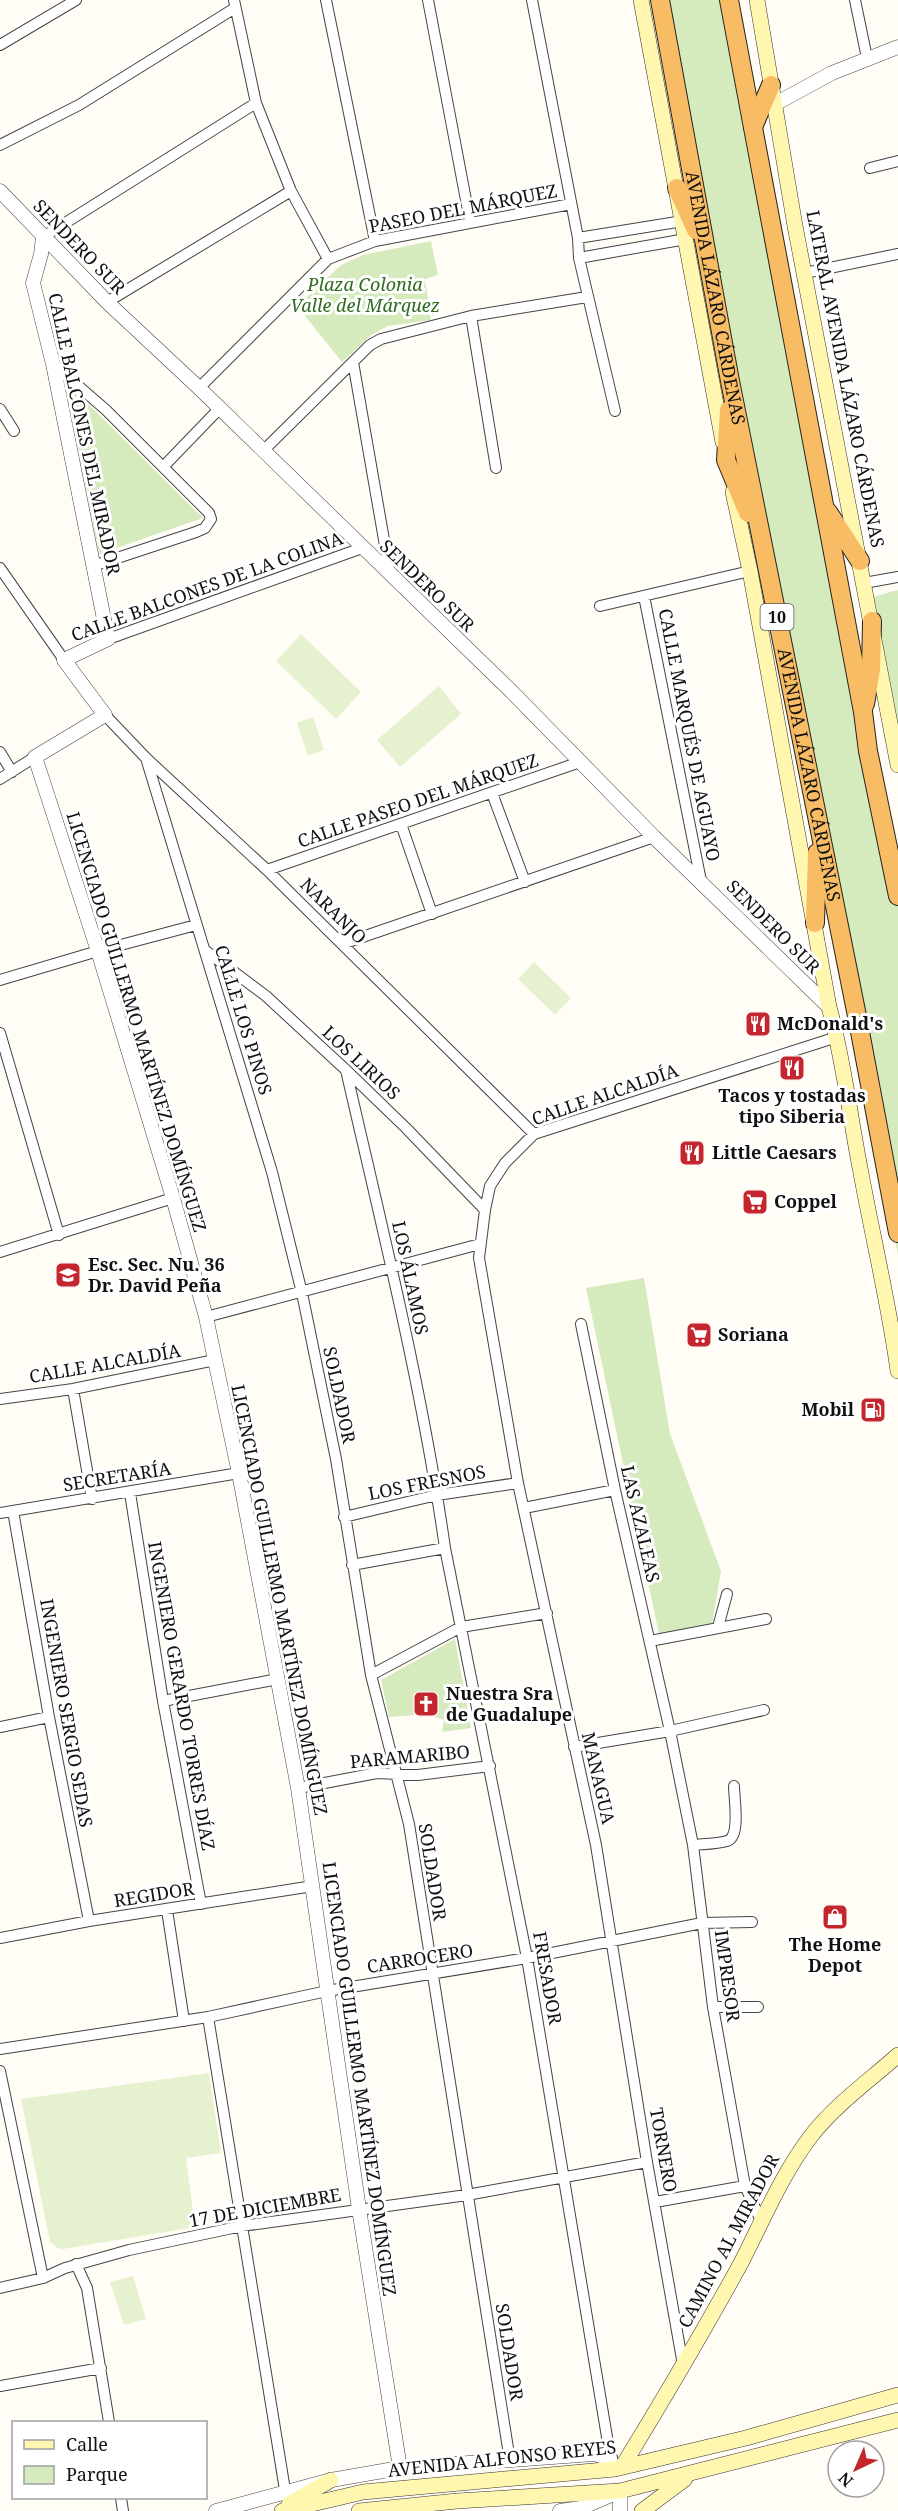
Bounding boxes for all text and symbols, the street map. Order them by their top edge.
street label: AVENIDA LÁZARO CÁRDENAS [681,169,751,427]
street label: PASEO DEL MÁRQUEZ [367,178,559,238]
street label: SENDERO SUR [28,194,131,299]
street label: LATERAL AVENIDA LÁZARO CÁRDENAS [801,208,891,550]
park label: Plaza Colonia Valle del Márquez [290,272,440,317]
street label: CALLE BALCONES DEL MIRADOR [43,291,127,577]
street label: CALLE BALCONES DE LA COLINA [68,526,346,646]
street label: SENDERO SUR [375,534,480,637]
road number: 10 [760,604,794,630]
street label: CALLE MARQUÉS DE AGUAYO [654,606,726,863]
street label: AVENIDA LÁZARO CÁRDENAS [773,646,847,903]
street label: CALLE PASEO DEL MÁRQUEZ [294,748,541,853]
street label: LICENCIADO GUILLERMO MARTÍNEZ DOMÍNGUEZ [61,809,213,1235]
street label: NARANJO [295,872,372,949]
street label: SENDERO SUR [722,874,826,978]
street label: CALLE LOS PINOS [210,942,278,1098]
restaurant icon: McDonald's [743,1009,773,1039]
place label: McDonald's [777,1011,884,1035]
street label: LOS LIRIOS [318,1020,406,1105]
restaurant icon: Tacos y tostadas tipo Siberia [777,1053,807,1083]
street label: CALLE ALCALDÍA [528,1058,681,1130]
place label: Tacos y tostadas tipo Siberia [718,1083,866,1128]
restaurant icon: Little Caesars [677,1138,707,1168]
place label: Little Caesars [712,1140,837,1164]
supermarket icon: Coppel [740,1187,770,1217]
place label: Coppel [774,1189,838,1213]
street label: LOS ÁLAMOS [387,1219,435,1337]
place label: Esc. Sec. Nu. 36 Dr. David Peña [88,1252,225,1297]
school or university icon: Esc. Sec. Nu. 36 Dr. David Peña [53,1260,83,1290]
supermarket icon: Soriana [684,1320,714,1350]
place label: Soriana [718,1322,789,1346]
street label: CALLE ALCALDÍA [27,1338,183,1388]
street label: SOLDADOR [318,1344,362,1445]
street label: LICENCIADO GUILLERMO MARTÍNEZ DOMÍNGUEZ [226,1382,334,1817]
fuel station icon: Mobil [858,1395,888,1425]
place label: Mobil [801,1397,855,1421]
street label: SECRETARÍA [61,1456,173,1496]
street label: LOS FRESNOS [366,1459,488,1505]
street label: LAS AZALEAS [616,1463,666,1585]
street label: INGENIERO GERARDO TORRES DÍAZ [143,1539,221,1852]
street label: INGENIERO SERGIO SEDAS [35,1597,99,1829]
place label: Nuestra Sra de Guadalupe [446,1681,572,1726]
church icon: Nuestra Sra de Guadalupe [411,1689,441,1719]
street label: MANAGUA [577,1729,621,1826]
street label: PARAMARIBO [349,1739,471,1773]
street label: SOLDADOR [413,1822,453,1922]
street label: LICENCIADO GUILLERMO MARTÍNEZ DOMÍNGUEZ [318,1860,402,2298]
street label: REGIDOR [112,1876,196,1912]
shop icon: The Home Depot [820,1902,850,1932]
street label: IMPRESOR [710,1928,746,2023]
street label: FRESADOR [528,1929,568,2026]
place label: The Home Depot [789,1932,881,1977]
street label: CARROCERO [365,1938,475,1978]
street label: TORNERO [645,2106,683,2194]
street label: CAMINO AL MIRADOR [672,2149,784,2332]
street label: 17 DE DICIEMBRE [187,2182,343,2232]
street label: SOLDADOR [490,2302,530,2402]
legend [12,2421,207,2499]
text: Calle [66,2432,108,2456]
street label: AVENIDA ALFONSO REYES [387,2434,617,2482]
north arrow [826,2439,886,2499]
text: Parque [66,2462,128,2486]
text: N [833,2467,858,2492]

